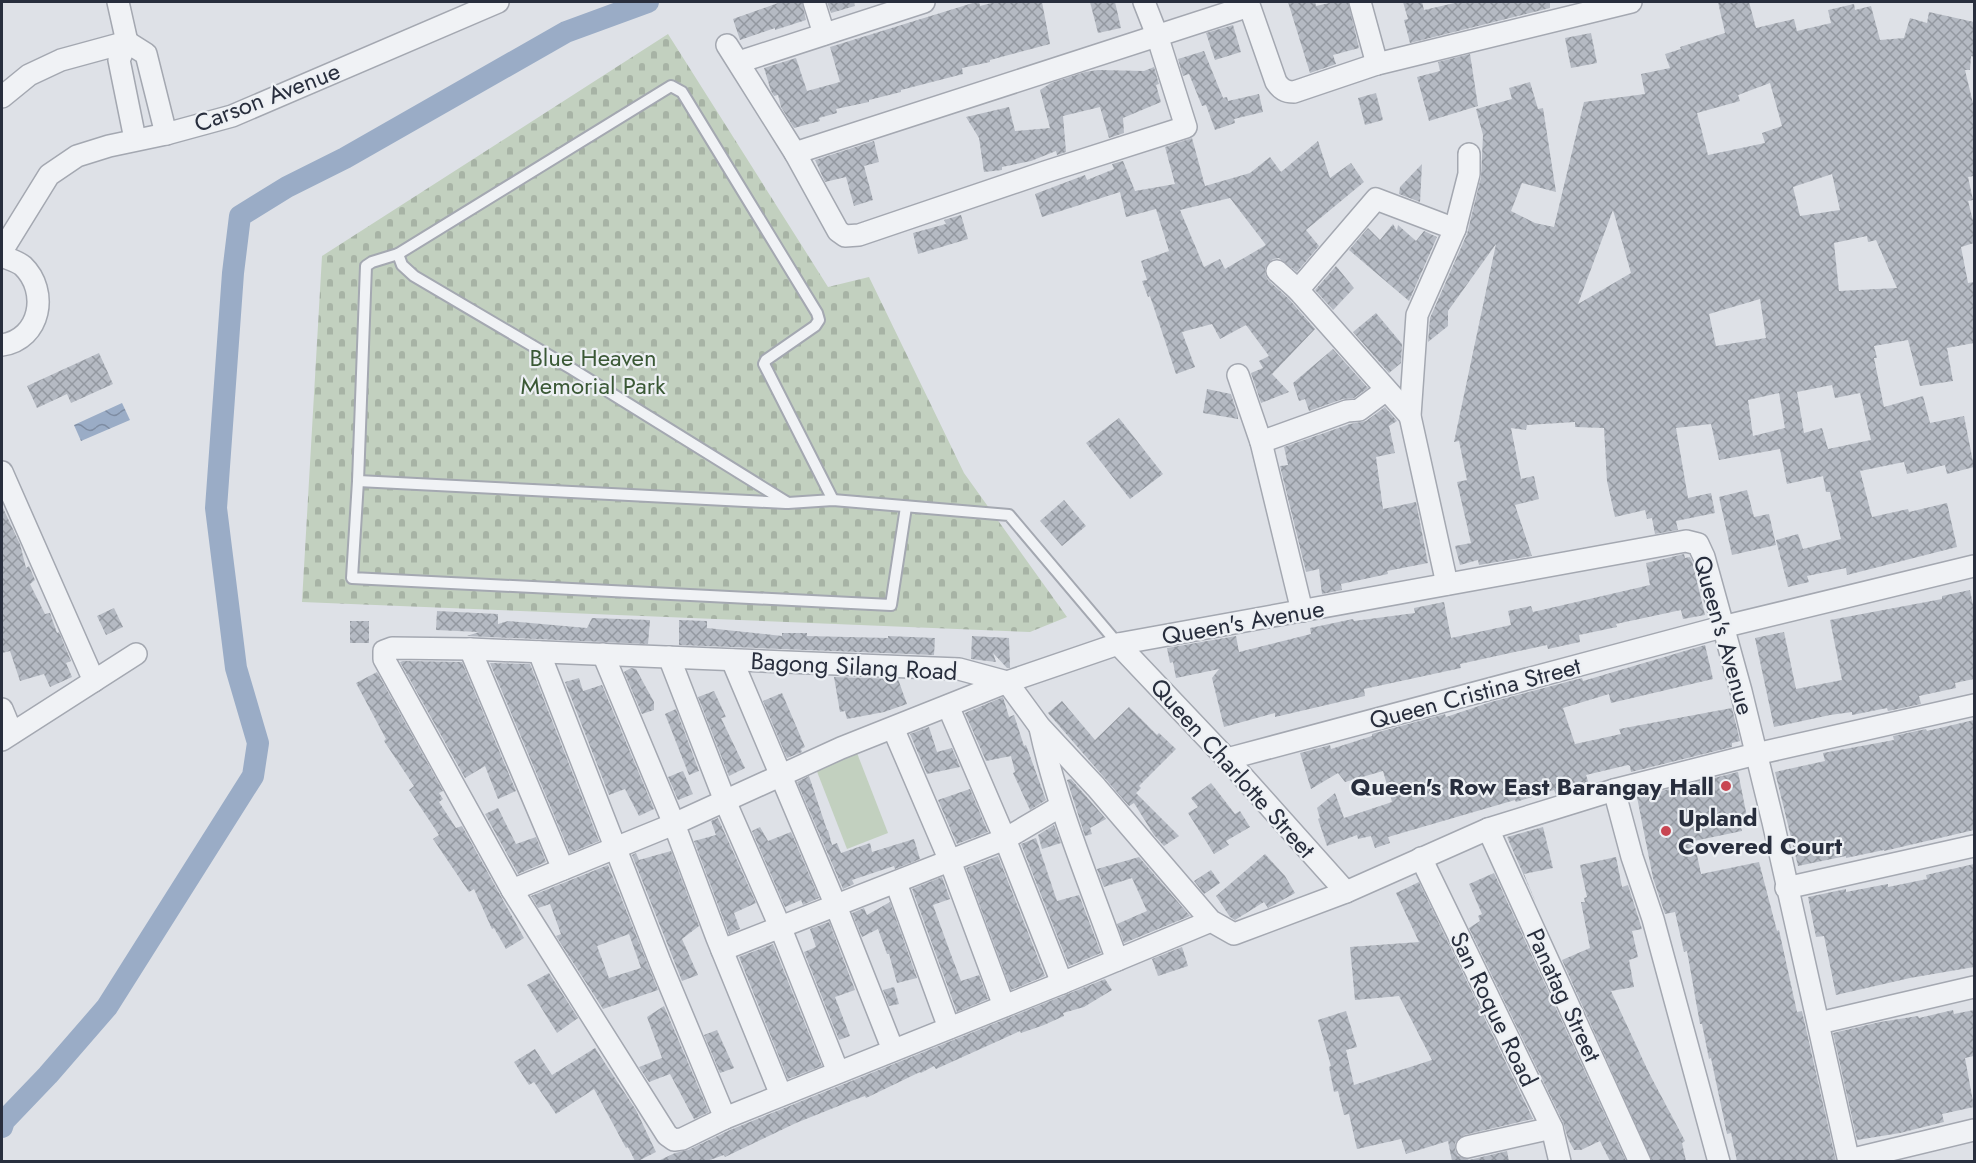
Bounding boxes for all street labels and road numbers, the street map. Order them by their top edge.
street label: Carson Avenue [189,53,345,141]
street label: Queen's Avenue [1685,551,1763,719]
street label: Queen's Avenue [1159,591,1327,653]
street label: Bagong Silang Road [750,643,958,689]
street label: Queen Cristina Street [1366,648,1585,738]
street label: Queen Charlotte Street [1142,670,1324,866]
street label: Panatag Street [1518,923,1610,1068]
street label: San Roque Road [1441,926,1547,1092]

